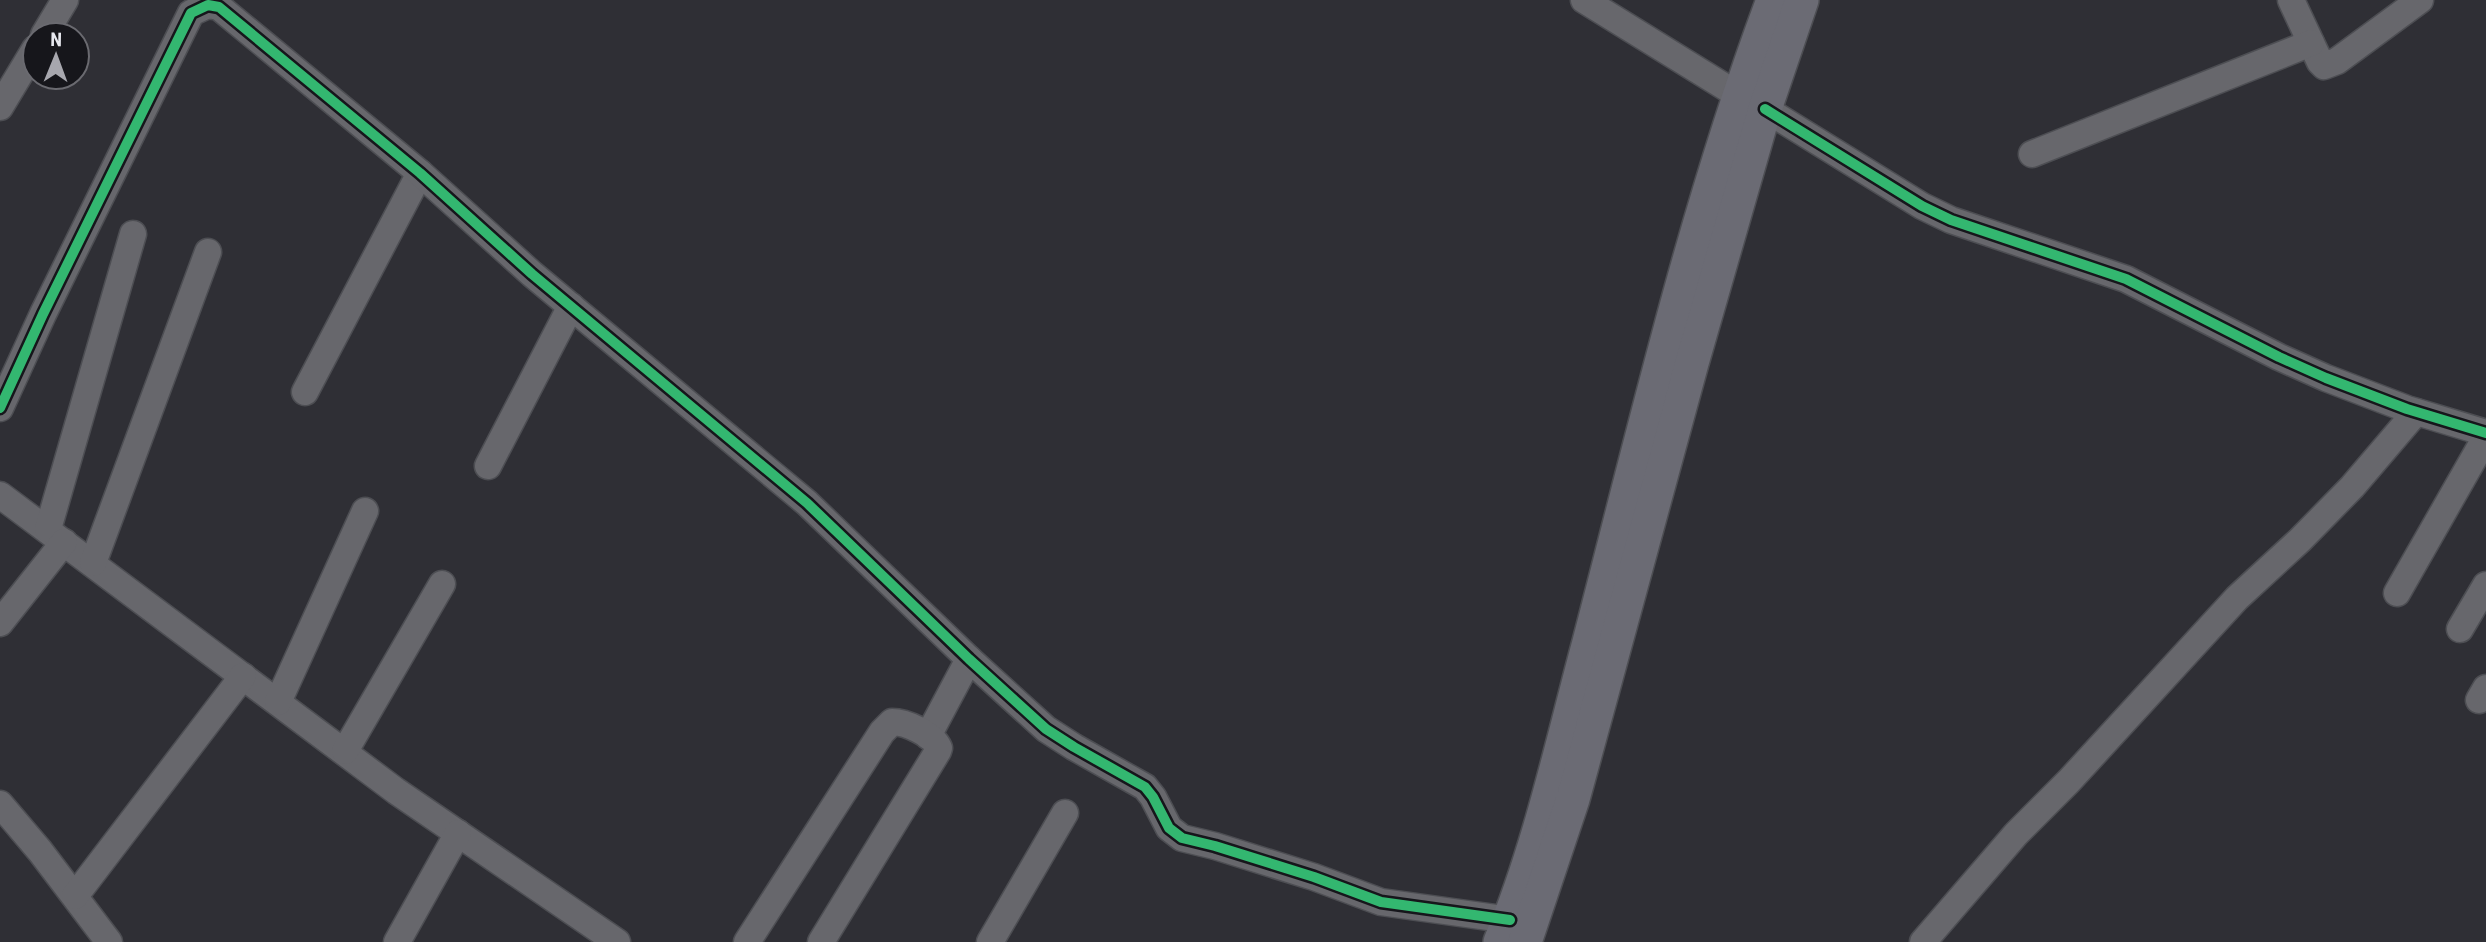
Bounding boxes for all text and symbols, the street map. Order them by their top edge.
north arrow [21,21,91,91]
text: N [50,28,62,51]

